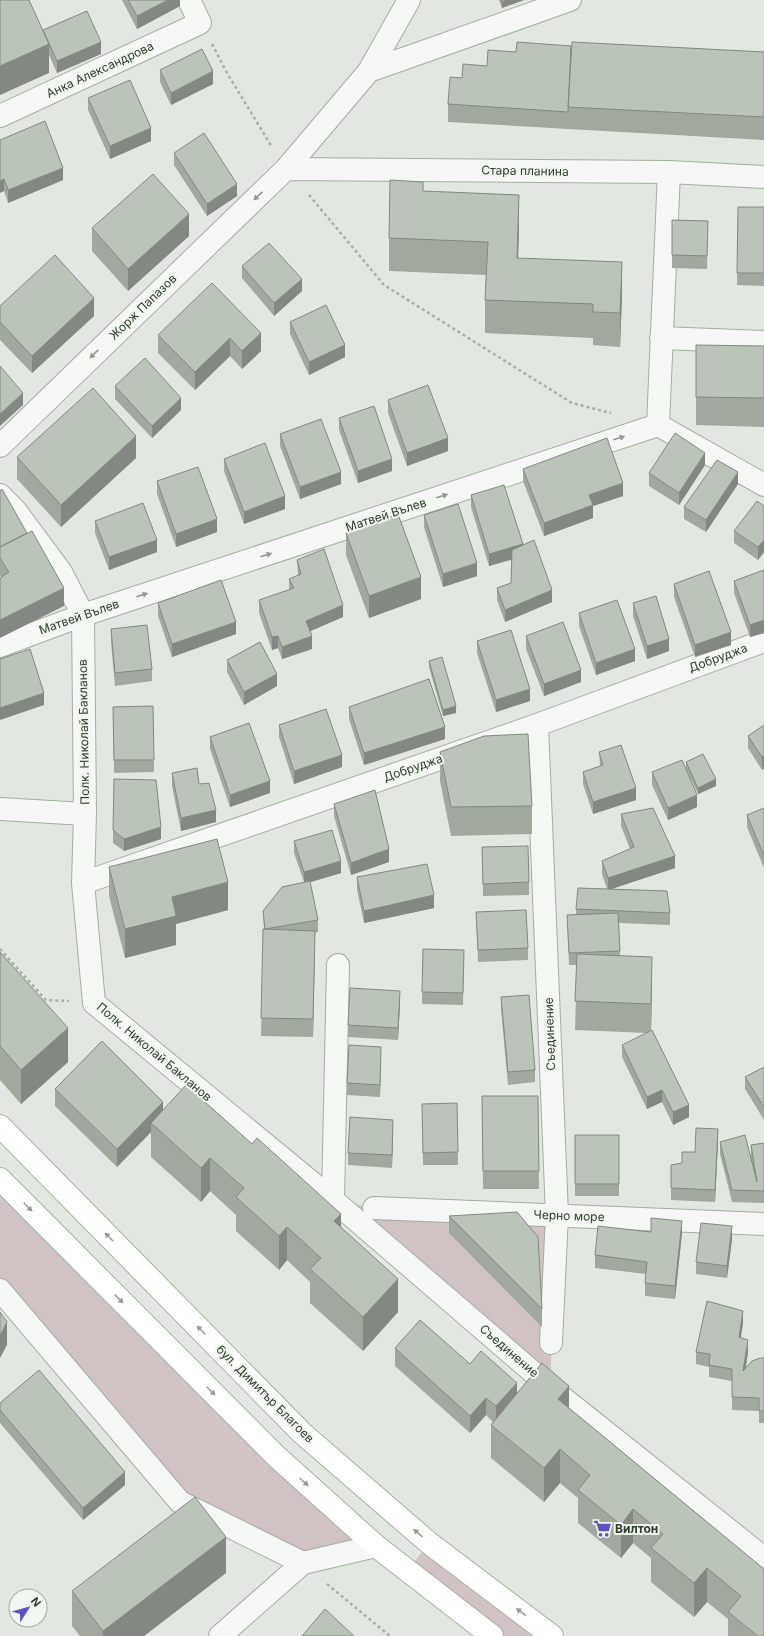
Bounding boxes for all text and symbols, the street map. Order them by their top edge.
street label: Анка Александрова [44,38,156,101]
street label: Стара планина [481,162,569,179]
one-way arrow [253,191,263,201]
street label: Жорж Папазов [106,271,180,343]
one-way arrow [89,350,99,359]
one-way arrow [613,435,625,441]
one-way arrow [437,493,449,499]
street label: Матвей Вълев [344,494,428,535]
one-way arrow [260,551,272,557]
one-way arrow [137,592,149,598]
street label: Матвей Вълев [37,596,121,637]
street label: Добруджа [686,640,749,675]
street label: Полк. Николай Бакланов [75,659,92,805]
street label: Добруджа [381,750,444,785]
street label: Съединение [541,997,558,1071]
street label: Полк. Николай Бакланов [94,999,215,1104]
one-way arrow [23,1202,32,1212]
street label: Черно море [533,1207,605,1224]
one-way arrow [104,1232,114,1242]
one-way arrow [114,1294,124,1304]
street label: Съединение [477,1321,542,1380]
one-way arrow [196,1325,205,1335]
street label: бул. Димитър Благоев [213,1342,317,1446]
one-way arrow [206,1386,216,1396]
one-way arrow [299,1477,309,1486]
supermarket icon: Вилтон [592,1519,612,1539]
place label: Вилтон [615,1521,658,1536]
one-way arrow [412,1529,423,1538]
north arrow [8,1588,48,1628]
text: N [28,1594,44,1610]
one-way arrow [515,1608,526,1617]

